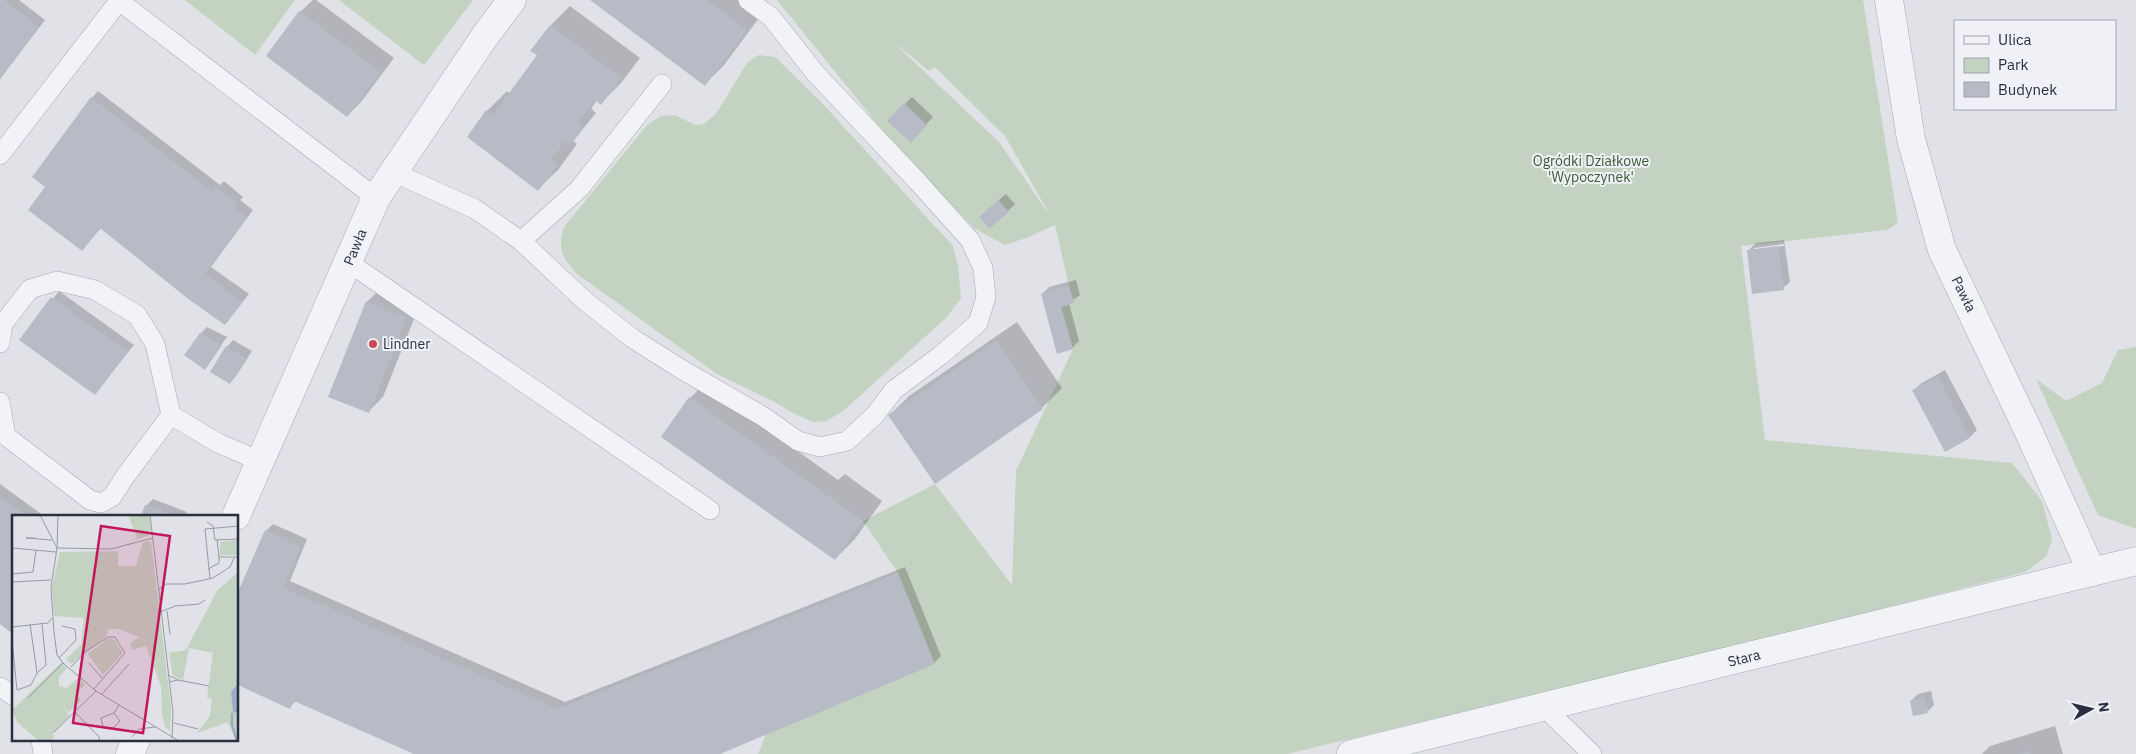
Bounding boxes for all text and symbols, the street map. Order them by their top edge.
legend [1954,20,2116,110]
text: Ulica [1998,30,2032,49]
text: Park [1998,55,2028,74]
text: Budynek [1998,80,2057,99]
park label: Ogródki Działkowe 'Wypoczynek' [1533,152,1650,186]
street label: Pawła [339,226,371,268]
street label: Pawła [1948,273,1981,315]
place label: Lindner [383,335,430,353]
marker: Lindner [367,338,379,350]
inset map [12,515,239,742]
street label: Stara [1726,645,1763,671]
north arrow [2066,684,2116,734]
text: N [2094,701,2113,713]

